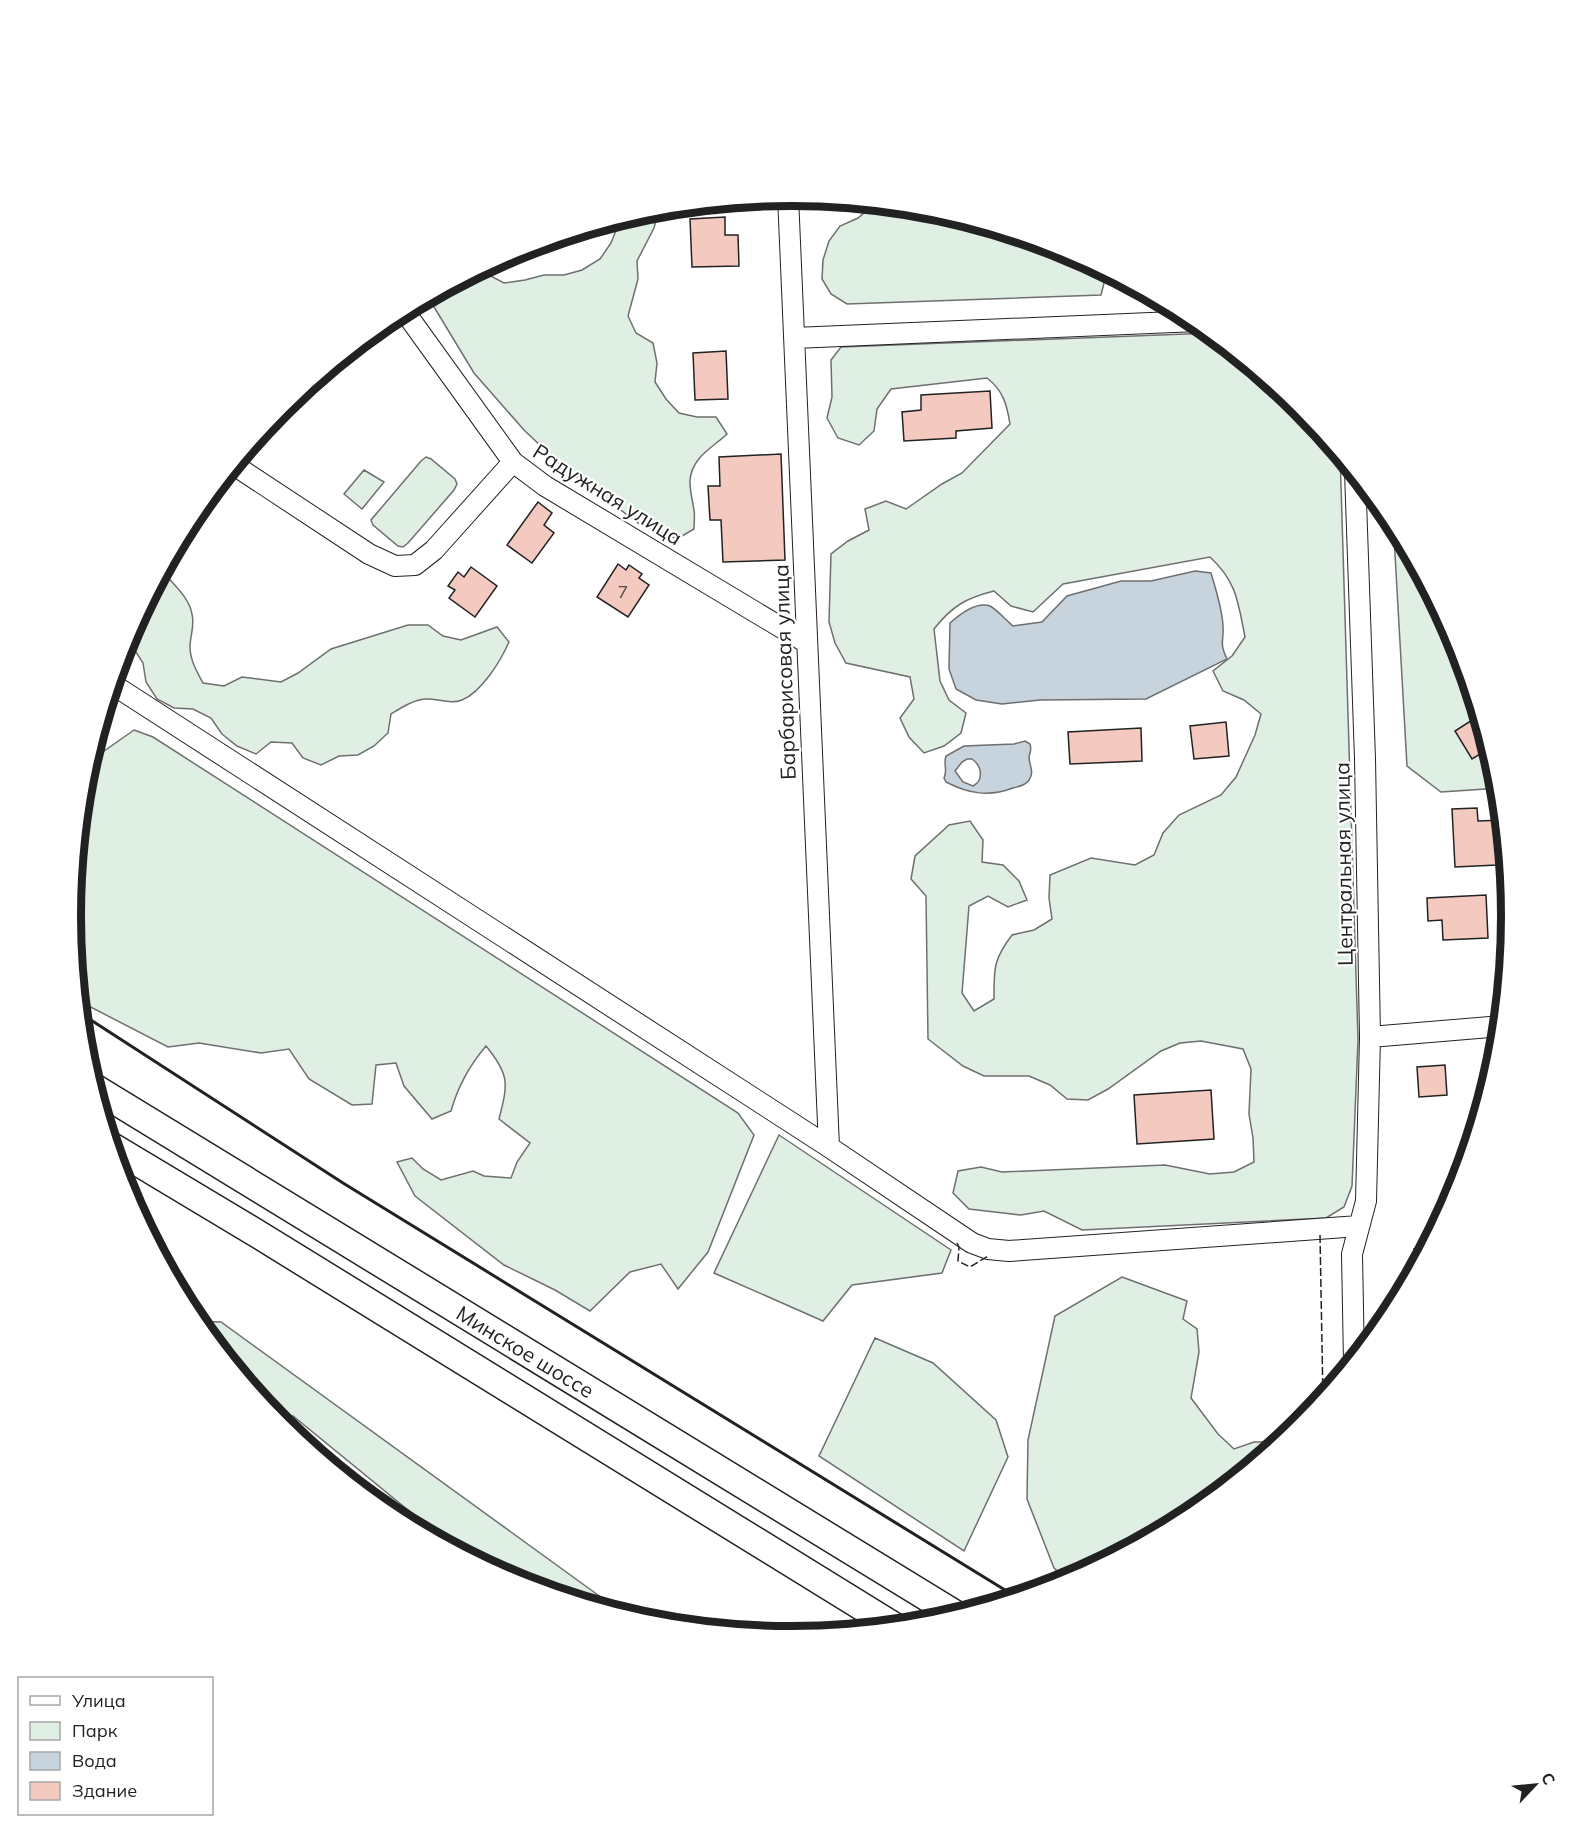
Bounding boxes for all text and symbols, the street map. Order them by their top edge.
street label: Радужная улица [529,438,687,550]
street label: Барбарисовая улица [767,564,801,780]
house number: 7 [618,580,628,603]
street label: Центральная улица [1328,762,1358,966]
street label: Минское шоссе [452,1300,599,1403]
legend [18,1677,213,1815]
text: Улица [71,1689,126,1712]
text: Парк [72,1719,118,1742]
text: Вода [72,1749,117,1772]
north arrow [1505,1755,1565,1815]
text: С [1537,1769,1560,1788]
text: Здание [72,1779,137,1802]

